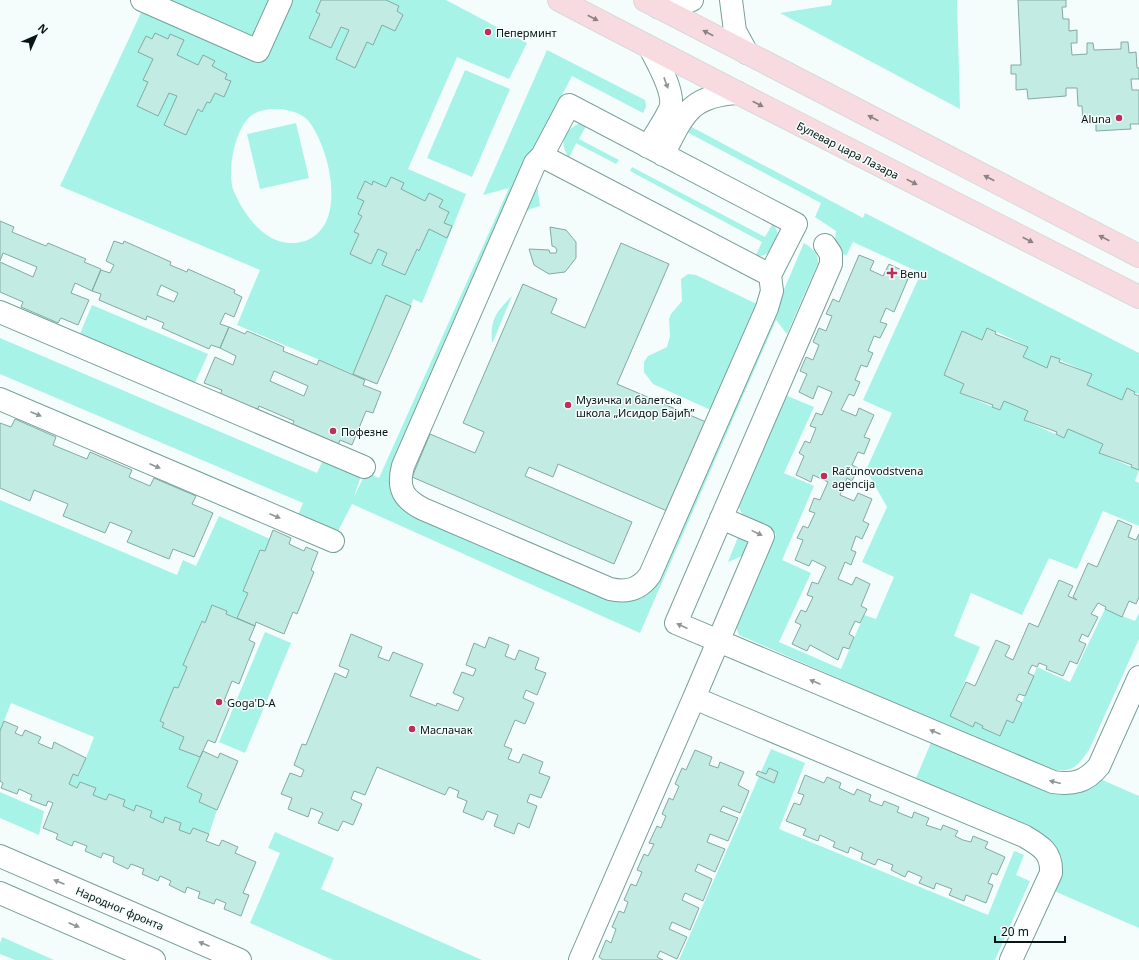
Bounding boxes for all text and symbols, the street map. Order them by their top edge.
one-way arrow [587,15,599,21]
north arrow [16,16,56,56]
text: N [35,20,52,37]
place label: Пеперминт [496,25,557,40]
marker: Пеперминт [483,27,493,37]
one-way arrow [703,30,714,36]
one-way arrow [664,77,670,89]
one-way arrow [753,101,764,107]
place label: Aluna [1081,111,1111,126]
marker: Aluna [1114,113,1124,123]
one-way arrow [868,115,879,121]
street label: Булевар цара Лазара [794,118,902,182]
one-way arrow [983,175,995,181]
one-way arrow [906,178,918,185]
one-way arrow [1099,235,1110,241]
one-way arrow [1022,237,1033,244]
place label: Benu [900,266,927,281]
marker: Benu [887,268,897,278]
place label: Музичка и балетска школа „Исидор Бајић” [576,392,695,420]
marker: Музичка и балетска школа „Исидор Бајић” [563,400,573,410]
one-way arrow [30,412,42,418]
place label: Пофезне [341,424,388,439]
marker: Пофезне [328,426,338,436]
one-way arrow [150,463,162,469]
place label: Računovodstvena agencija [832,463,923,491]
marker: Računovodstvena agencija [819,471,829,481]
one-way arrow [269,513,281,520]
one-way arrow [751,530,763,537]
one-way arrow [677,623,688,629]
one-way arrow [809,679,820,685]
place label: Goga'D-A [227,695,277,710]
marker: Goga'D-A [214,697,224,707]
place label: Маслачак [420,722,473,737]
marker: Маслачак [407,724,417,734]
one-way arrow [928,729,940,735]
one-way arrow [1049,778,1061,784]
one-way arrow [53,878,65,885]
street label: Народног фронта [74,883,166,933]
scale bar [995,918,1065,944]
one-way arrow [69,923,81,929]
text: 20 m [1001,923,1029,940]
one-way arrow [197,941,209,947]

